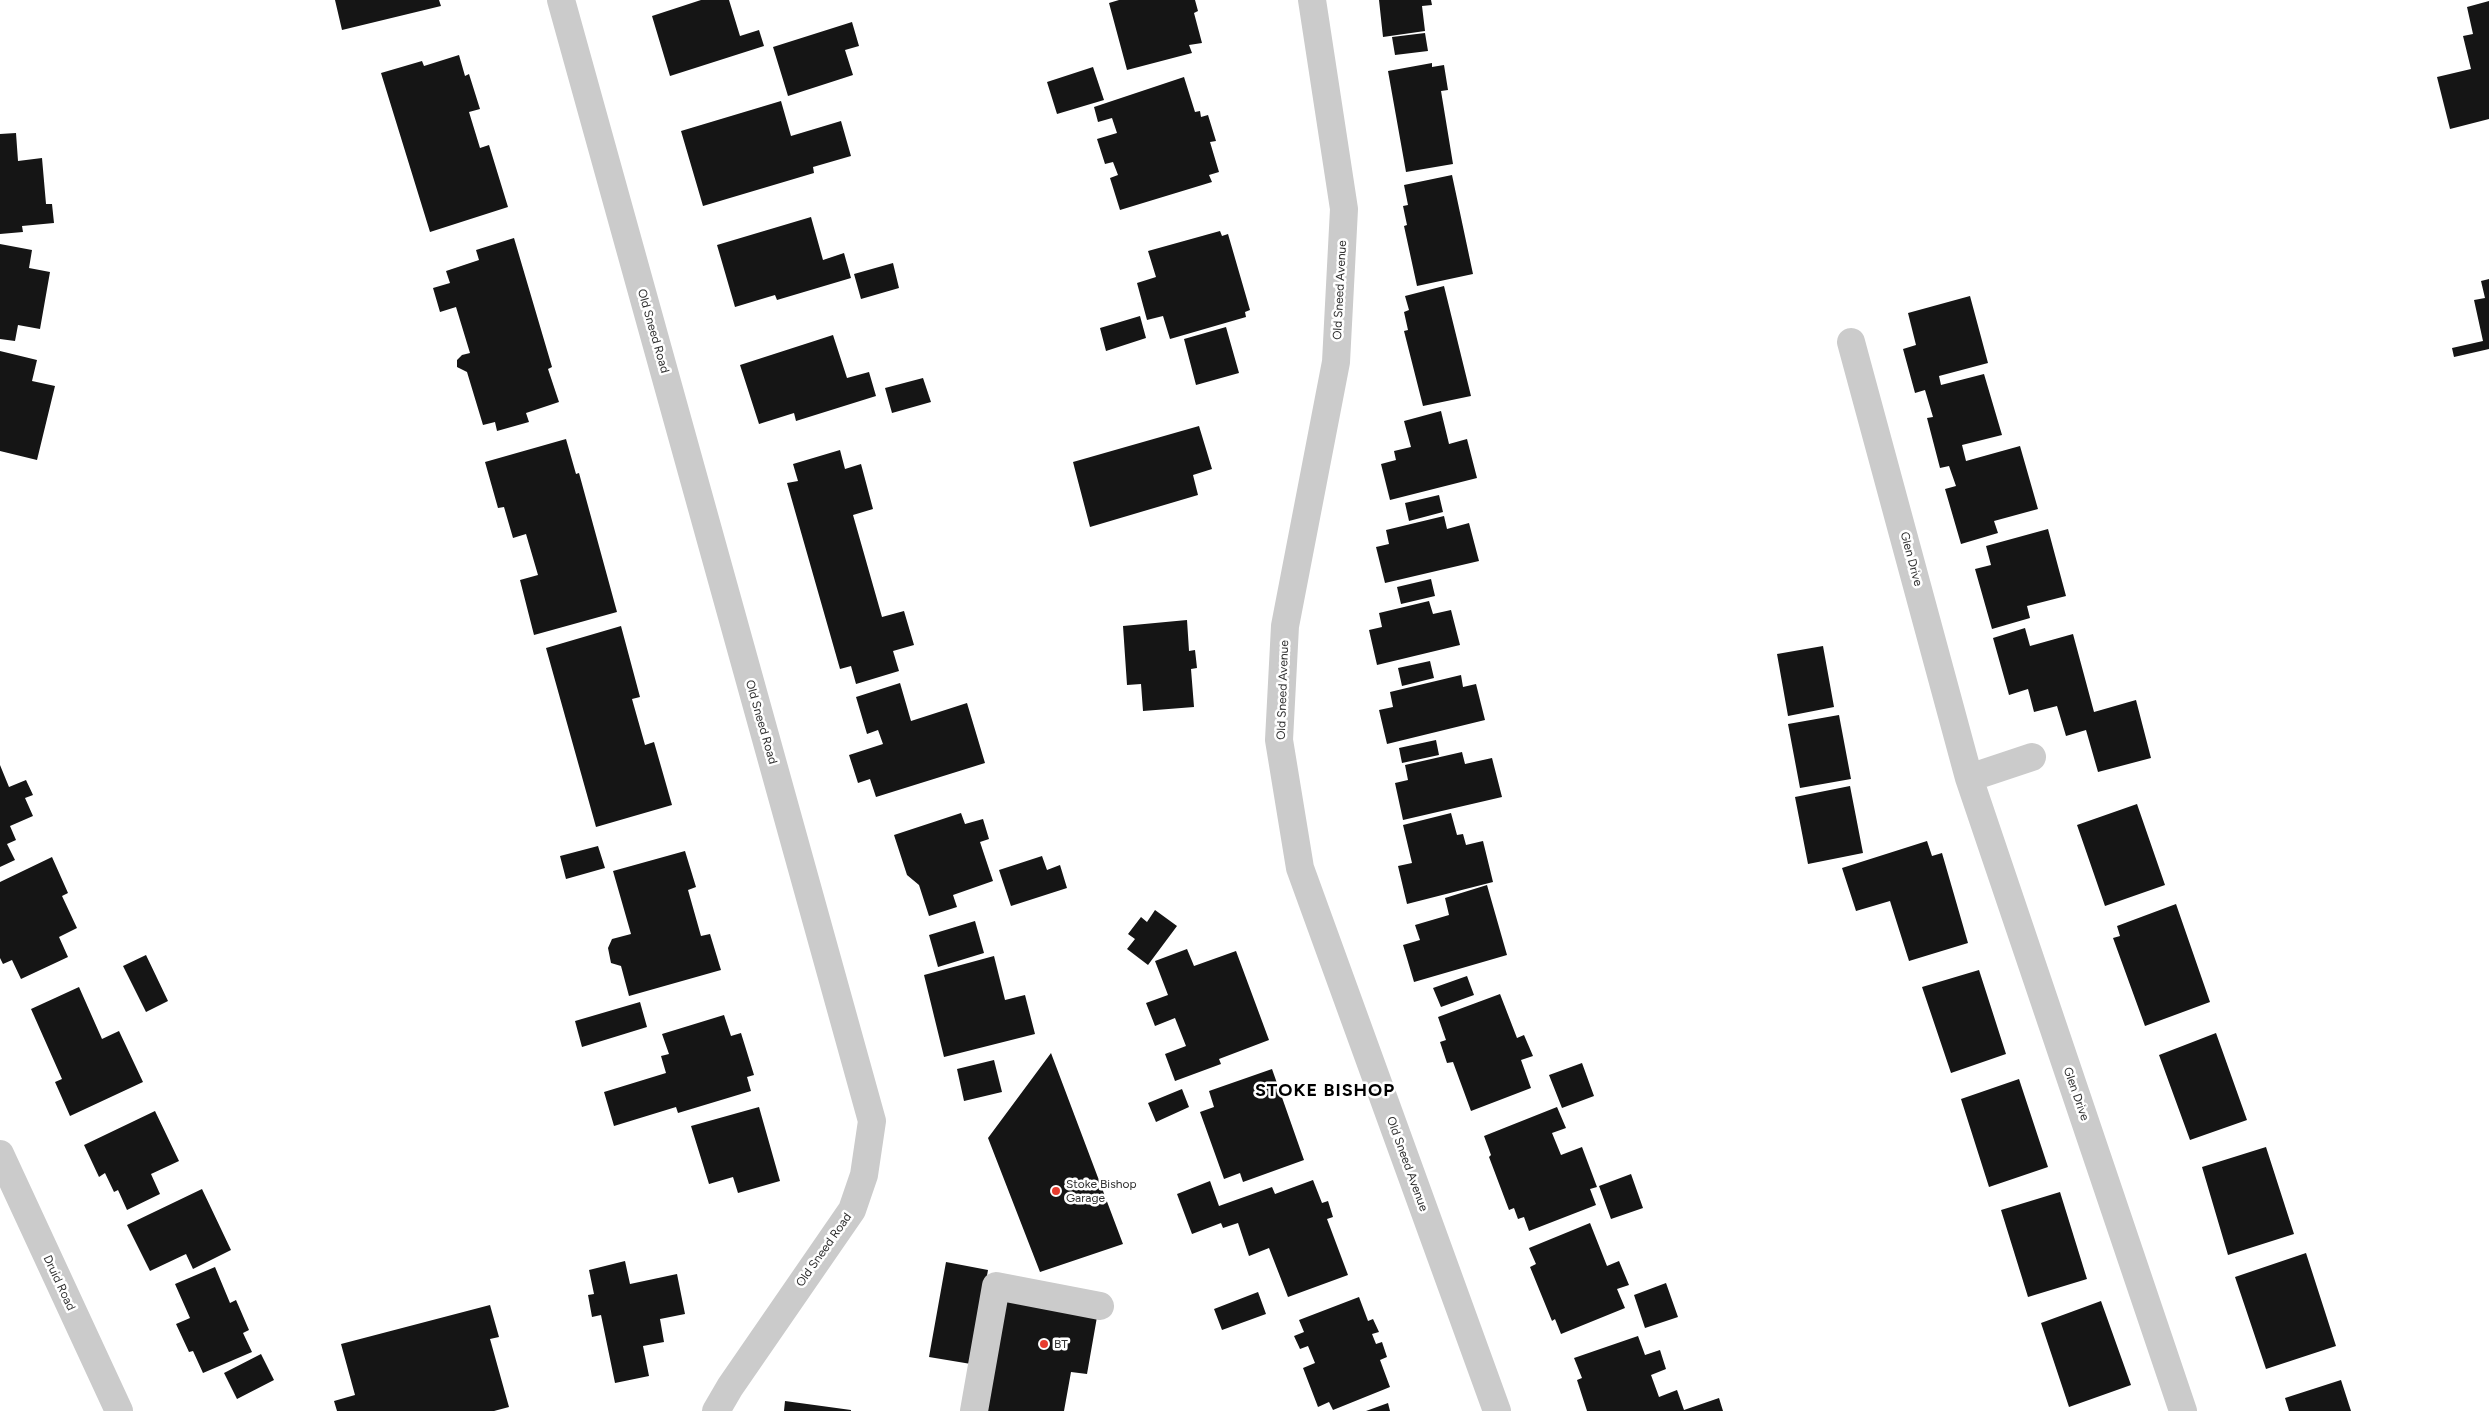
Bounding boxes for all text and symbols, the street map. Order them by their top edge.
street label: Old Sneed Avenue [1330,240,1350,340]
street label: Old Sneed Road [634,287,672,375]
street label: Glen Drive [1897,530,1925,588]
street label: Old Sneed Avenue [1274,640,1292,740]
street label: Old Sneed Road [742,678,780,766]
street label: Glen Drive [2060,1065,2092,1123]
district label: STOKE BISHOP [1253,1080,1397,1102]
street label: Old Sneed Avenue [1383,1115,1431,1213]
place label: Stoke Bishop Garage [1066,1177,1136,1205]
marker: Stoke Bishop Garage [1050,1185,1062,1197]
street label: Old Sneed Road [793,1210,855,1290]
street label: Druid Road [40,1253,78,1313]
place label: BT [1054,1337,1068,1351]
marker: BT [1038,1338,1050,1350]

